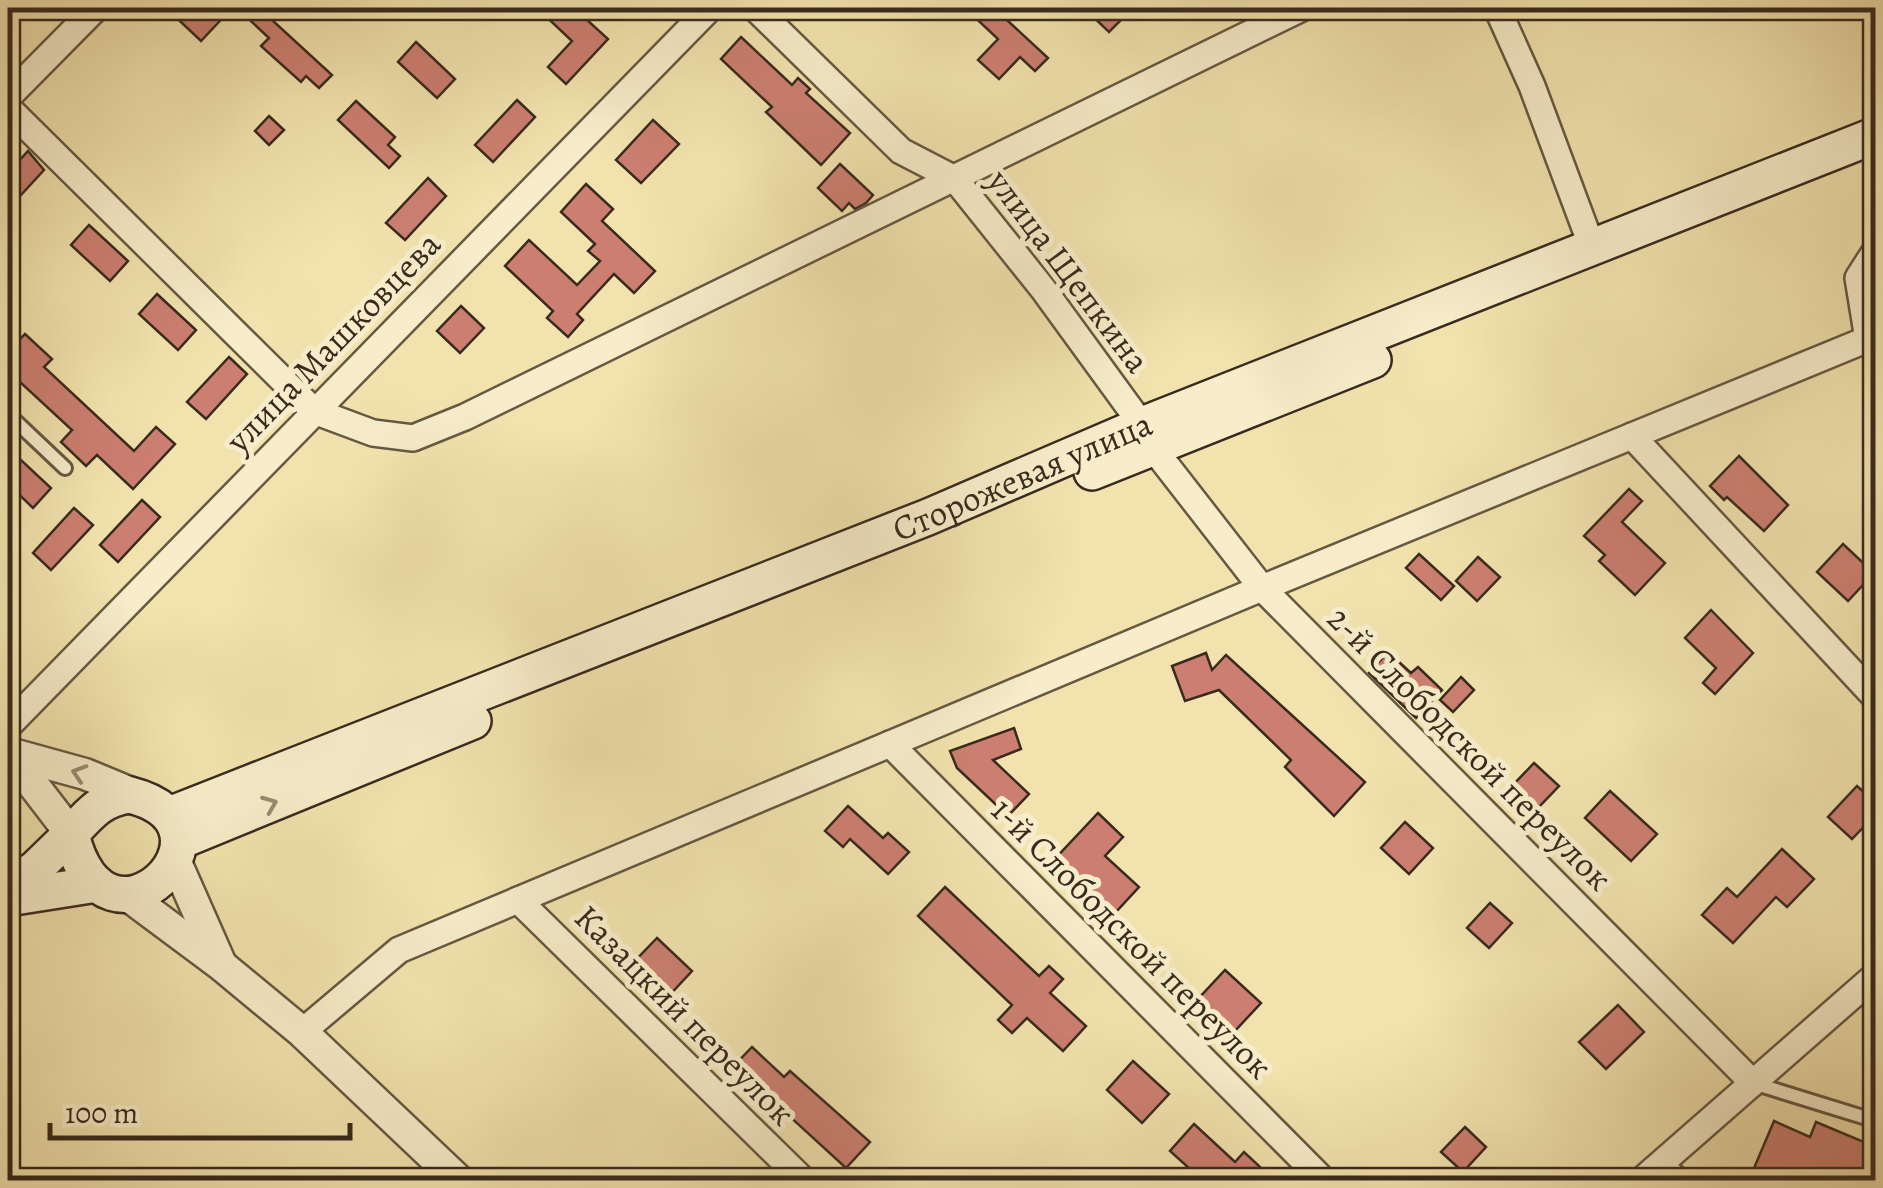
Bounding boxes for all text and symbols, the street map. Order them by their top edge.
street label: улица Щепкина [976,159,1161,383]
street label: улица Машковцева [214,221,451,464]
street label: Сторожевая улица [885,399,1159,553]
street label: 2-й Слободской переулок [1317,595,1623,901]
one-way arrow [71,765,88,785]
street label: 1-й Слободской переулок [981,787,1283,1089]
one-way arrow [260,796,278,816]
street label: Казацкий переулок [564,894,806,1136]
scale bar [50,1078,350,1140]
text: 100 m [65,1093,138,1133]

